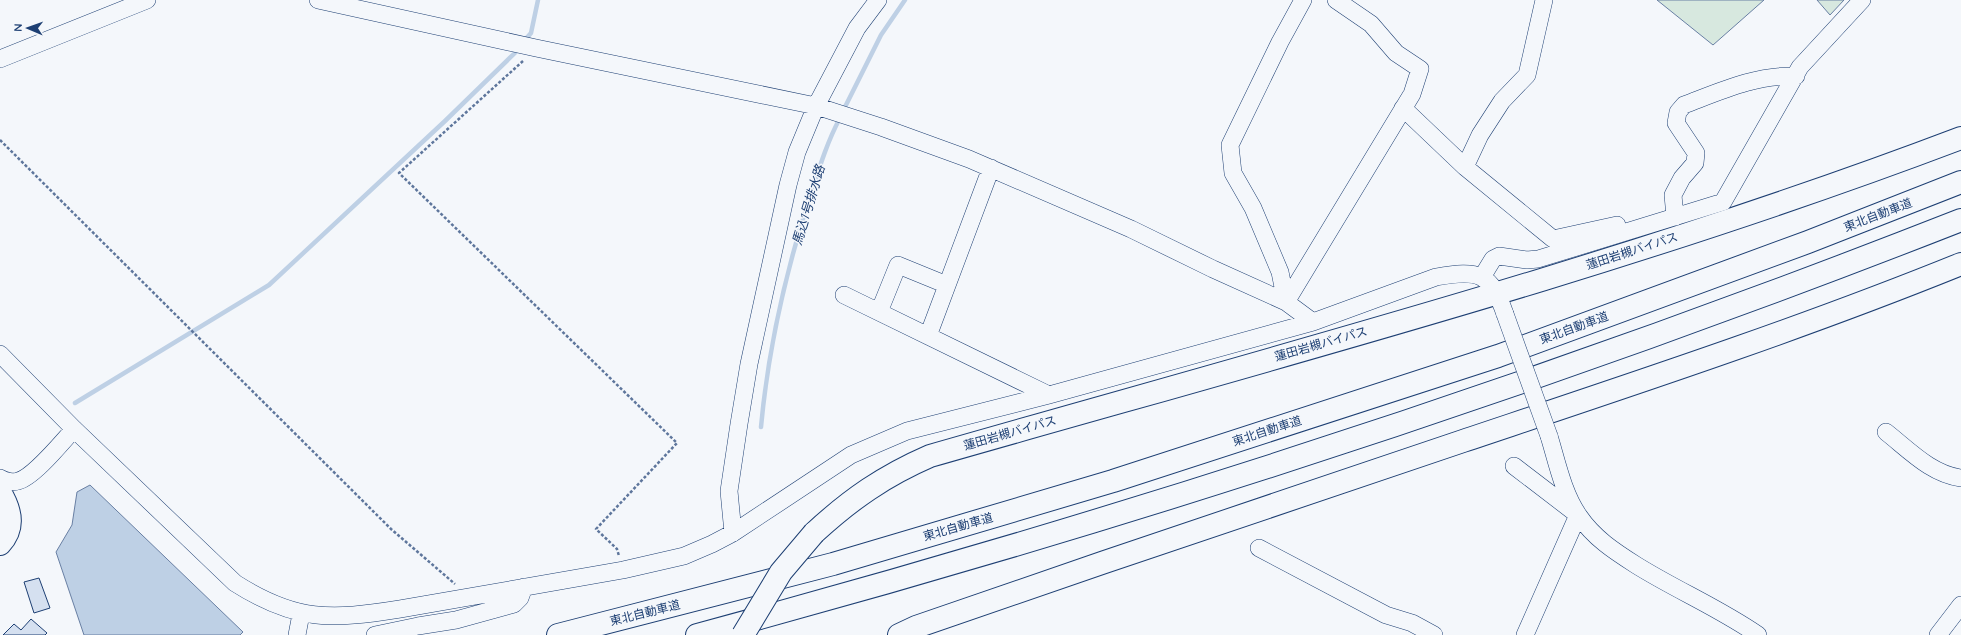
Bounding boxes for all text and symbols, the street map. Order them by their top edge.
north arrow [8,8,48,48]
text: N [11,23,25,32]
water label: 馬込1号排水路 [788,162,828,247]
street label: 東北自動車道 [1842,195,1914,234]
street label: 蓮田岩槻バイパス [1584,229,1680,272]
street label: 東北自動車道 [1537,308,1610,347]
street label: 蓮田岩槻バイパス [1273,323,1369,364]
street label: 蓮田岩槻バイパス [962,412,1058,453]
street label: 東北自動車道 [1230,412,1303,449]
street label: 東北自動車道 [921,509,995,544]
street label: 東北自動車道 [608,597,682,629]

